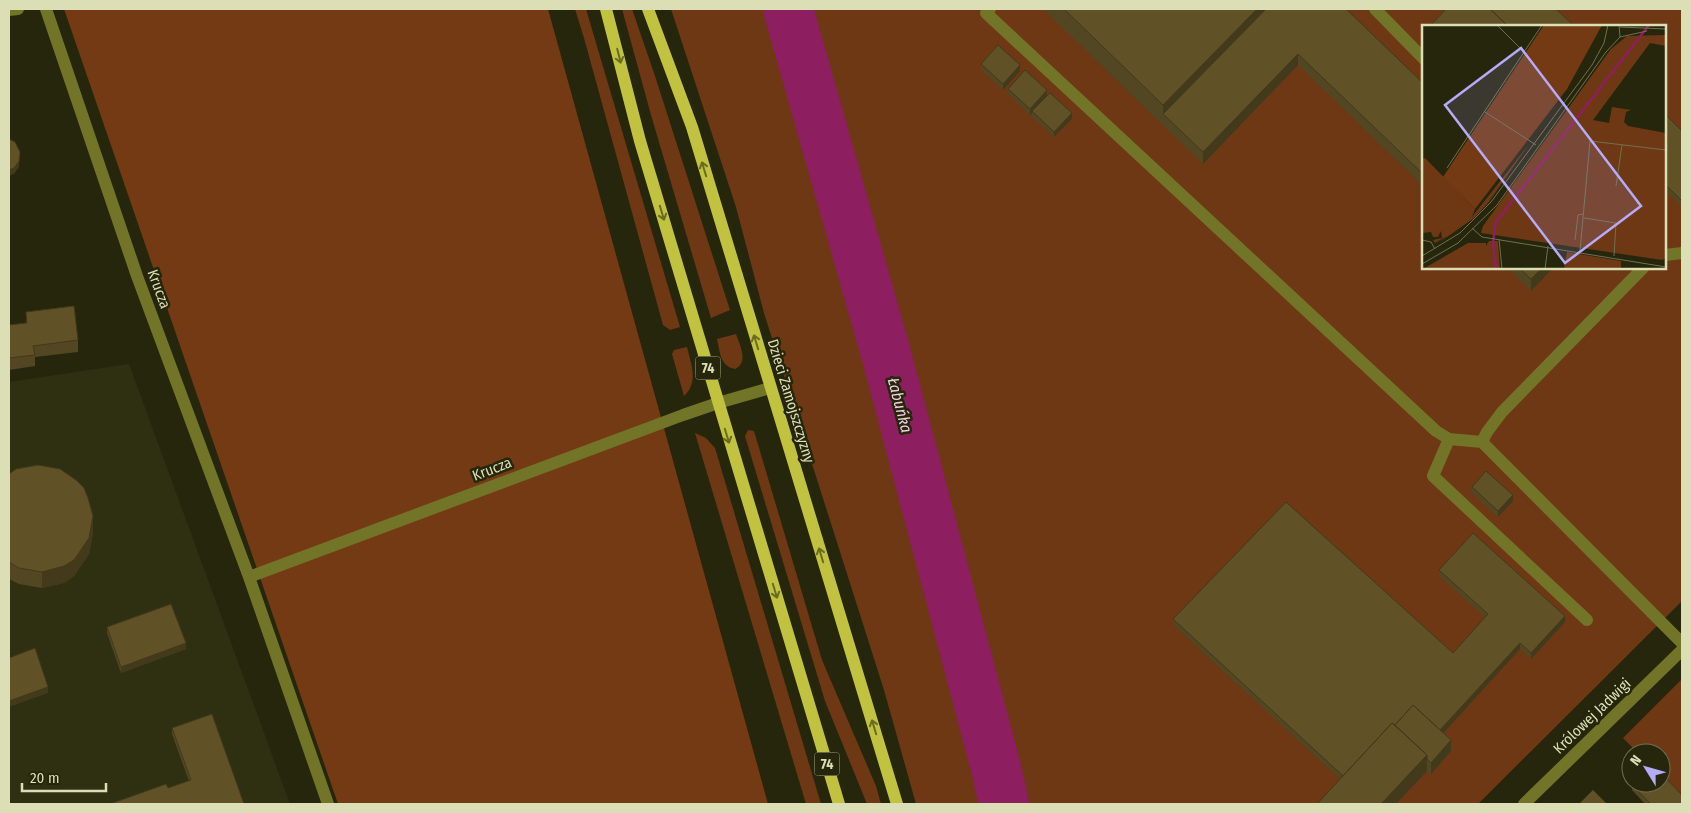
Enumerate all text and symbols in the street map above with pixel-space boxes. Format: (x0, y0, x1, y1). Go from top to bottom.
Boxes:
inset map (1422, 25, 1666, 269)
one-way arrow (615, 47, 624, 63)
one-way arrow (699, 162, 709, 178)
one-way arrow (657, 204, 667, 220)
street label: Krucza (144, 267, 174, 311)
one-way arrow (750, 334, 760, 350)
street label: Dzieci Zamojszczyzny (764, 337, 818, 465)
road number: 74 (696, 356, 720, 379)
water label: Łabuńka (884, 375, 916, 435)
one-way arrow (723, 427, 733, 443)
street label: Krucza (470, 453, 514, 485)
one-way arrow (816, 547, 825, 563)
one-way arrow (770, 583, 780, 599)
street label: Królowej Jadwigi (1549, 674, 1635, 758)
one-way arrow (868, 719, 878, 735)
north arrow (1621, 743, 1671, 793)
road number: 74 (814, 752, 840, 776)
text: N (1627, 752, 1645, 769)
scale bar (22, 760, 106, 792)
text: 20 m (30, 769, 60, 787)

